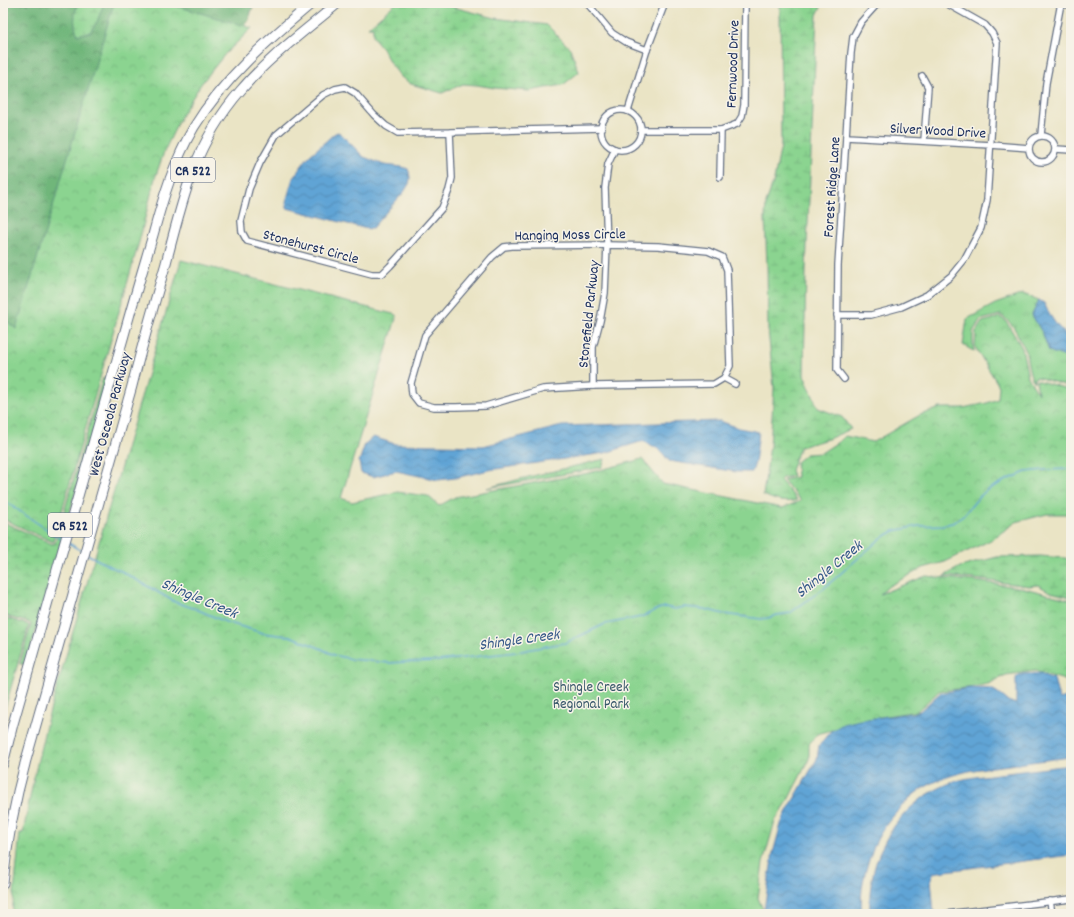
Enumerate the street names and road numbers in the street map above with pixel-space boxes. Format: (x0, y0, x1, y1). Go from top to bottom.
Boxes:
street label: Fernwood Drive (721, 19, 747, 109)
street label: Silver Wood Drive (889, 118, 987, 146)
street label: Forest Ridge Lane (818, 136, 848, 238)
road number: CR 522 (171, 158, 215, 182)
street label: Hanging Moss Circle (514, 224, 626, 248)
street label: Stonehurst Circle (260, 225, 361, 271)
street label: Stonefield Parkway (573, 258, 607, 369)
street label: West Osceola Parkway (84, 349, 138, 479)
road number: CR 522 (48, 513, 92, 537)

